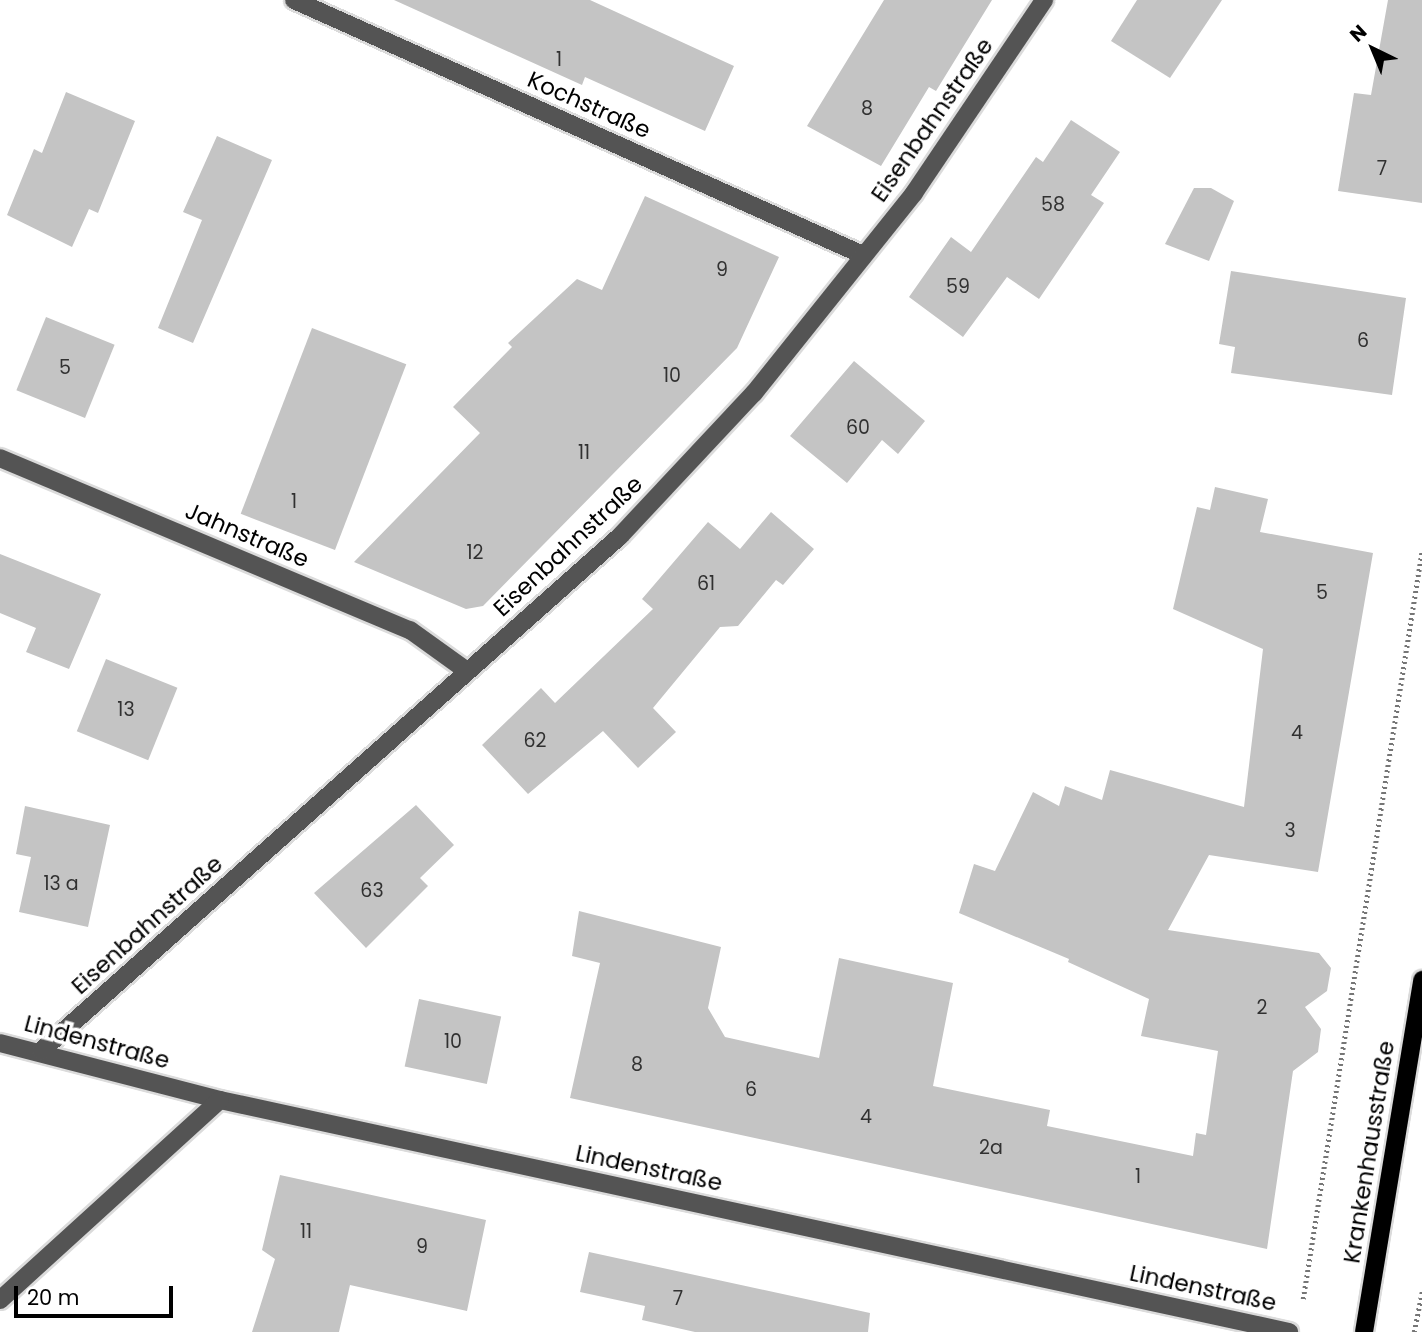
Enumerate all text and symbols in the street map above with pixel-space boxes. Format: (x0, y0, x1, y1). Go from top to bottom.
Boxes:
north arrow (1338, 14, 1408, 84)
text: N (1344, 19, 1373, 48)
street label: Eisenbahnstraße (865, 33, 999, 207)
house number: 1 (556, 49, 562, 71)
street label: Kochstraße (523, 66, 655, 144)
house number: 8 (861, 98, 873, 120)
house number: 7 (1377, 158, 1387, 180)
house number: 58 (1041, 194, 1065, 216)
house number: 9 (716, 259, 728, 281)
house number: 59 (946, 276, 970, 298)
house number: 6 (1357, 330, 1369, 352)
house number: 5 (59, 357, 71, 379)
house number: 10 (663, 365, 681, 387)
house number: 60 (846, 417, 870, 439)
house number: 11 (578, 442, 590, 464)
street label: Eisenbahnstraße (488, 470, 648, 622)
house number: 1 (291, 491, 297, 513)
street label: Jahnstraße (181, 497, 313, 573)
house number: 12 (466, 542, 484, 564)
house number: 61 (697, 573, 715, 595)
house number: 5 (1316, 582, 1328, 604)
house number: 13 (117, 699, 135, 721)
house number: 4 (1291, 722, 1303, 744)
house number: 62 (524, 730, 546, 752)
house number: 3 (1284, 820, 1296, 842)
street label: Eisenbahnstraße (66, 850, 228, 1000)
house number: 13 a (43, 873, 79, 895)
house number: 63 (360, 880, 384, 902)
house number: 2 (1257, 997, 1267, 1019)
street label: Lindenstraße (21, 1009, 173, 1075)
house number: 10 (444, 1031, 462, 1053)
street label: Krankenhausstraße (1338, 1039, 1400, 1265)
house number: 8 (631, 1054, 643, 1076)
house number: 6 (745, 1079, 757, 1101)
house number: 4 (860, 1106, 872, 1128)
house number: 2a (979, 1137, 1003, 1159)
street label: Lindenstraße (573, 1139, 725, 1197)
house number: 1 (1135, 1166, 1141, 1188)
house number: 11 (300, 1221, 312, 1243)
house number: 9 (416, 1236, 428, 1258)
street label: Lindenstraße (1127, 1259, 1279, 1317)
scale bar (18, 1272, 177, 1316)
text: 20 m (27, 1283, 80, 1312)
house number: 7 (673, 1288, 683, 1310)

